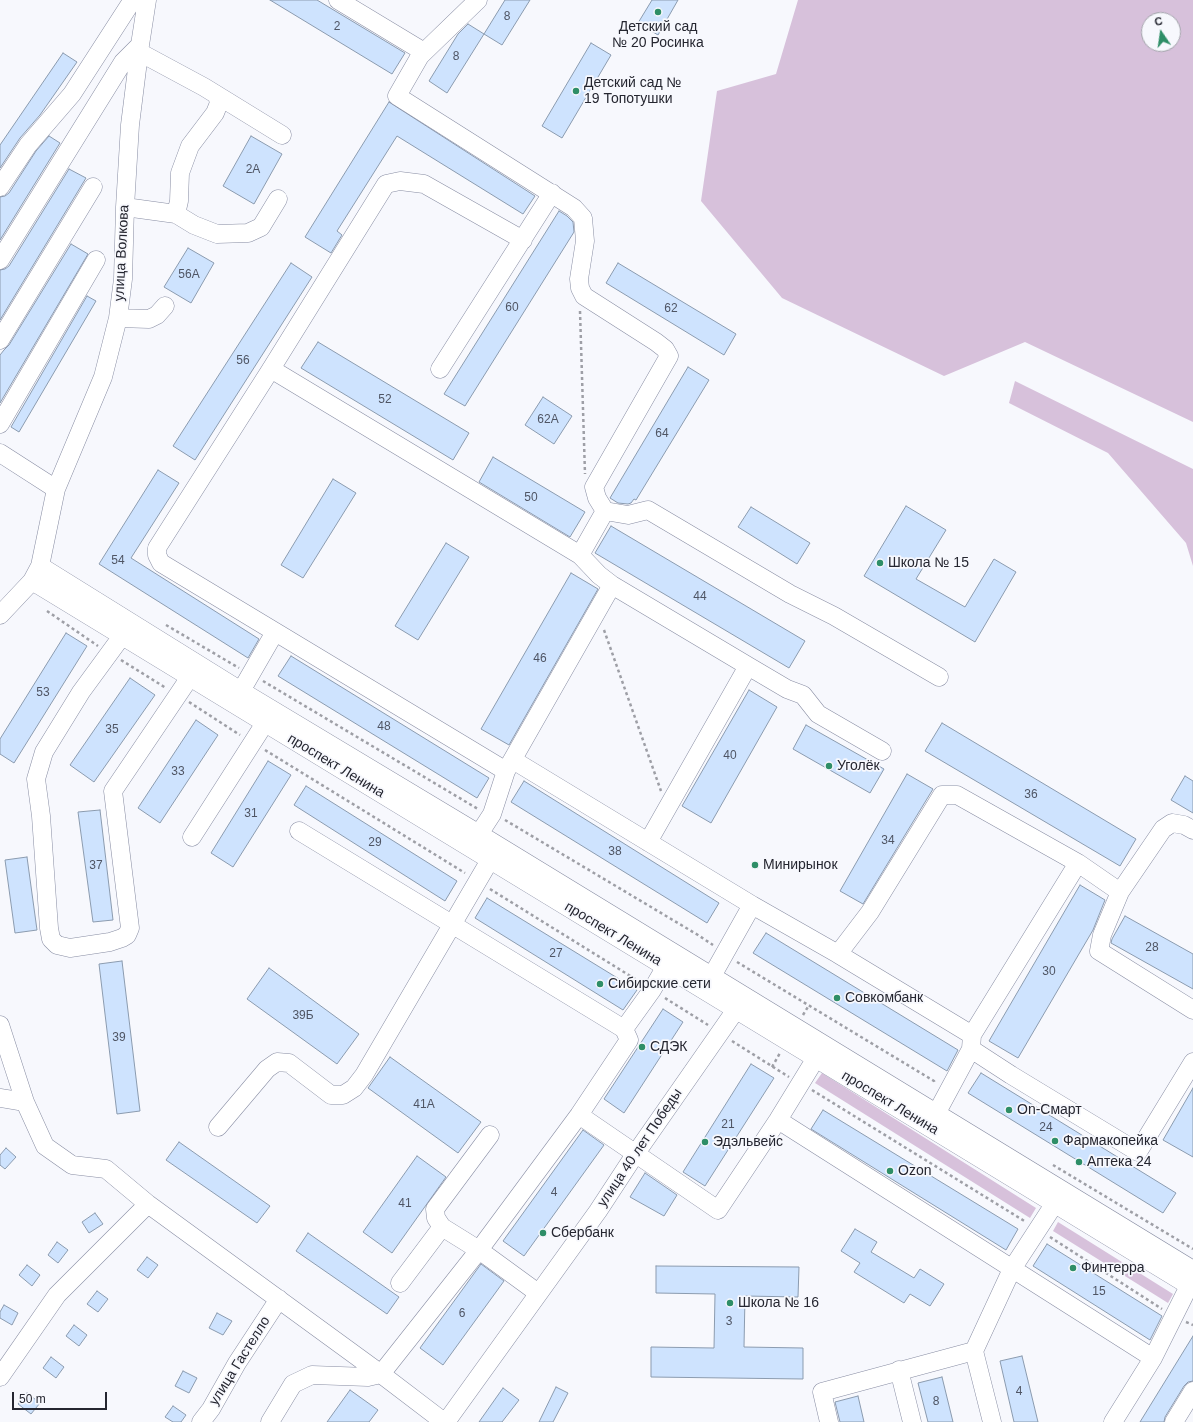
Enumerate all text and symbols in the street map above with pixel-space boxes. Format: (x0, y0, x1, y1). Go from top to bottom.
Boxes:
marker: Детский сад № 20 Росинка (653, 7, 663, 17)
house number: 8 (504, 10, 510, 24)
north arrow (1141, 12, 1181, 52)
text: С (1153, 15, 1164, 28)
place label: Детский сад № 20 Росинка (612, 19, 704, 52)
house number: 2 (334, 20, 340, 34)
house number: 8 (453, 50, 459, 64)
place label: Детский сад № 19 Топотушки (584, 75, 682, 108)
marker: Детский сад № 19 Топотушки (571, 86, 581, 96)
house number: 2А (246, 163, 260, 177)
street label: улица Волкова (111, 204, 133, 302)
house number: 56А (178, 268, 200, 282)
house number: 60 (505, 301, 519, 315)
house number: 62 (664, 302, 678, 316)
house number: 56 (236, 354, 250, 368)
house number: 52 (378, 393, 392, 407)
house number: 62А (537, 413, 559, 427)
house number: 64 (655, 427, 669, 441)
house number: 50 (524, 491, 538, 505)
house number: 54 (111, 554, 125, 568)
place label: Школа № 15 (888, 555, 969, 571)
marker: Школа № 15 (875, 558, 885, 568)
house number: 44 (693, 590, 707, 604)
house number: 46 (533, 652, 547, 666)
house number: 53 (36, 686, 50, 700)
house number: 48 (377, 720, 391, 734)
house number: 35 (105, 723, 119, 737)
street label: проспект Ленина (284, 730, 388, 802)
house number: 40 (723, 749, 737, 763)
place label: Уголёк (837, 758, 880, 774)
marker: Уголёк (824, 761, 834, 771)
house number: 33 (171, 765, 185, 779)
house number: 36 (1024, 788, 1038, 802)
house number: 31 (244, 807, 258, 821)
house number: 34 (881, 834, 895, 848)
house number: 29 (368, 836, 382, 850)
house number: 38 (608, 845, 622, 859)
place label: Минирынок (763, 857, 838, 873)
house number: 37 (89, 859, 103, 873)
marker: Минирынок (750, 860, 760, 870)
street label: проспект Ленина (561, 898, 665, 970)
house number: 28 (1145, 941, 1159, 955)
house number: 27 (549, 947, 563, 961)
house number: 30 (1042, 965, 1056, 979)
place label: Сибирские сети (608, 976, 711, 992)
marker: Сибирские сети (595, 979, 605, 989)
place label: Совкомбанк (845, 990, 923, 1006)
marker: Совкомбанк (832, 993, 842, 1003)
house number: 39Б (292, 1009, 314, 1023)
house number: 39 (112, 1031, 126, 1045)
place label: СДЭК (650, 1039, 688, 1055)
marker: СДЭК (637, 1042, 647, 1052)
street label: проспект Ленина (838, 1067, 942, 1139)
street label: улица 40 лет Победы (594, 1086, 686, 1210)
house number: 41А (413, 1098, 435, 1112)
place label: On-Смарт (1017, 1102, 1082, 1118)
marker: On-Смарт (1004, 1105, 1014, 1115)
house number: 21 (721, 1118, 735, 1132)
house number: 24 (1039, 1121, 1053, 1135)
place label: Фармакопейка (1063, 1133, 1158, 1149)
place label: Эдэльвейс (713, 1134, 783, 1150)
marker: Фармакопейка (1050, 1136, 1060, 1146)
marker: Эдэльвейс (700, 1137, 710, 1147)
place label: Аптека 24 (1087, 1154, 1152, 1170)
marker: Аптека 24 (1074, 1157, 1084, 1167)
place label: Ozon (898, 1163, 931, 1179)
marker: Ozon (885, 1166, 895, 1176)
house number: 4 (551, 1186, 557, 1200)
house number: 41 (398, 1197, 412, 1211)
place label: Сбербанк (551, 1225, 614, 1241)
marker: Сбербанк (538, 1228, 548, 1238)
place label: Финтерра (1081, 1260, 1145, 1276)
marker: Финтерра (1068, 1263, 1078, 1273)
house number: 15 (1092, 1285, 1106, 1299)
place label: Школа № 16 (738, 1295, 819, 1311)
marker: Школа № 16 (725, 1298, 735, 1308)
house number: 6 (459, 1307, 465, 1321)
street label: улица Гастелло (206, 1313, 274, 1409)
house number: 3 (726, 1315, 732, 1329)
scale bar (14, 1384, 109, 1410)
house number: 4 (1016, 1385, 1022, 1399)
text: 50 m (19, 1392, 46, 1406)
house number: 8 (933, 1395, 939, 1409)

